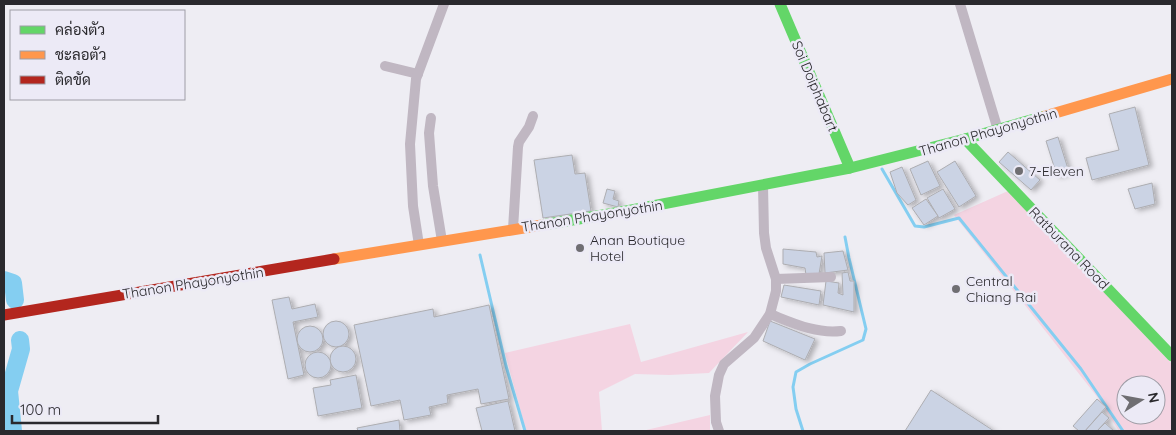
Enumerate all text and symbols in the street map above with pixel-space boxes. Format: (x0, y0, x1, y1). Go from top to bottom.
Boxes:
legend (10, 10, 185, 100)
text: คล่องตัว (55, 20, 105, 39)
street label: Soi Doiphabart (788, 38, 842, 134)
text: ชะลอตัว (55, 45, 106, 64)
text: ติดขัด (55, 70, 91, 89)
street label: Thanon Phayonyothin (917, 104, 1059, 160)
place label: 7-Eleven (1029, 162, 1084, 180)
marker: 7-Eleven (1013, 165, 1025, 177)
street label: Thanon Phayonyothin (520, 196, 664, 236)
street label: Ratburana Road (1025, 203, 1113, 293)
place label: Anan Boutique Hotel (590, 231, 685, 265)
marker: Anan Boutique Hotel (574, 242, 586, 254)
street label: Thanon Phayonyothin (121, 263, 265, 303)
place label: Central Chiang Rai (966, 272, 1036, 306)
marker: Central Chiang Rai (950, 283, 962, 295)
north arrow (1116, 375, 1166, 425)
text: N (1144, 391, 1164, 404)
scale bar (12, 392, 159, 424)
text: 100 m (20, 400, 61, 419)

